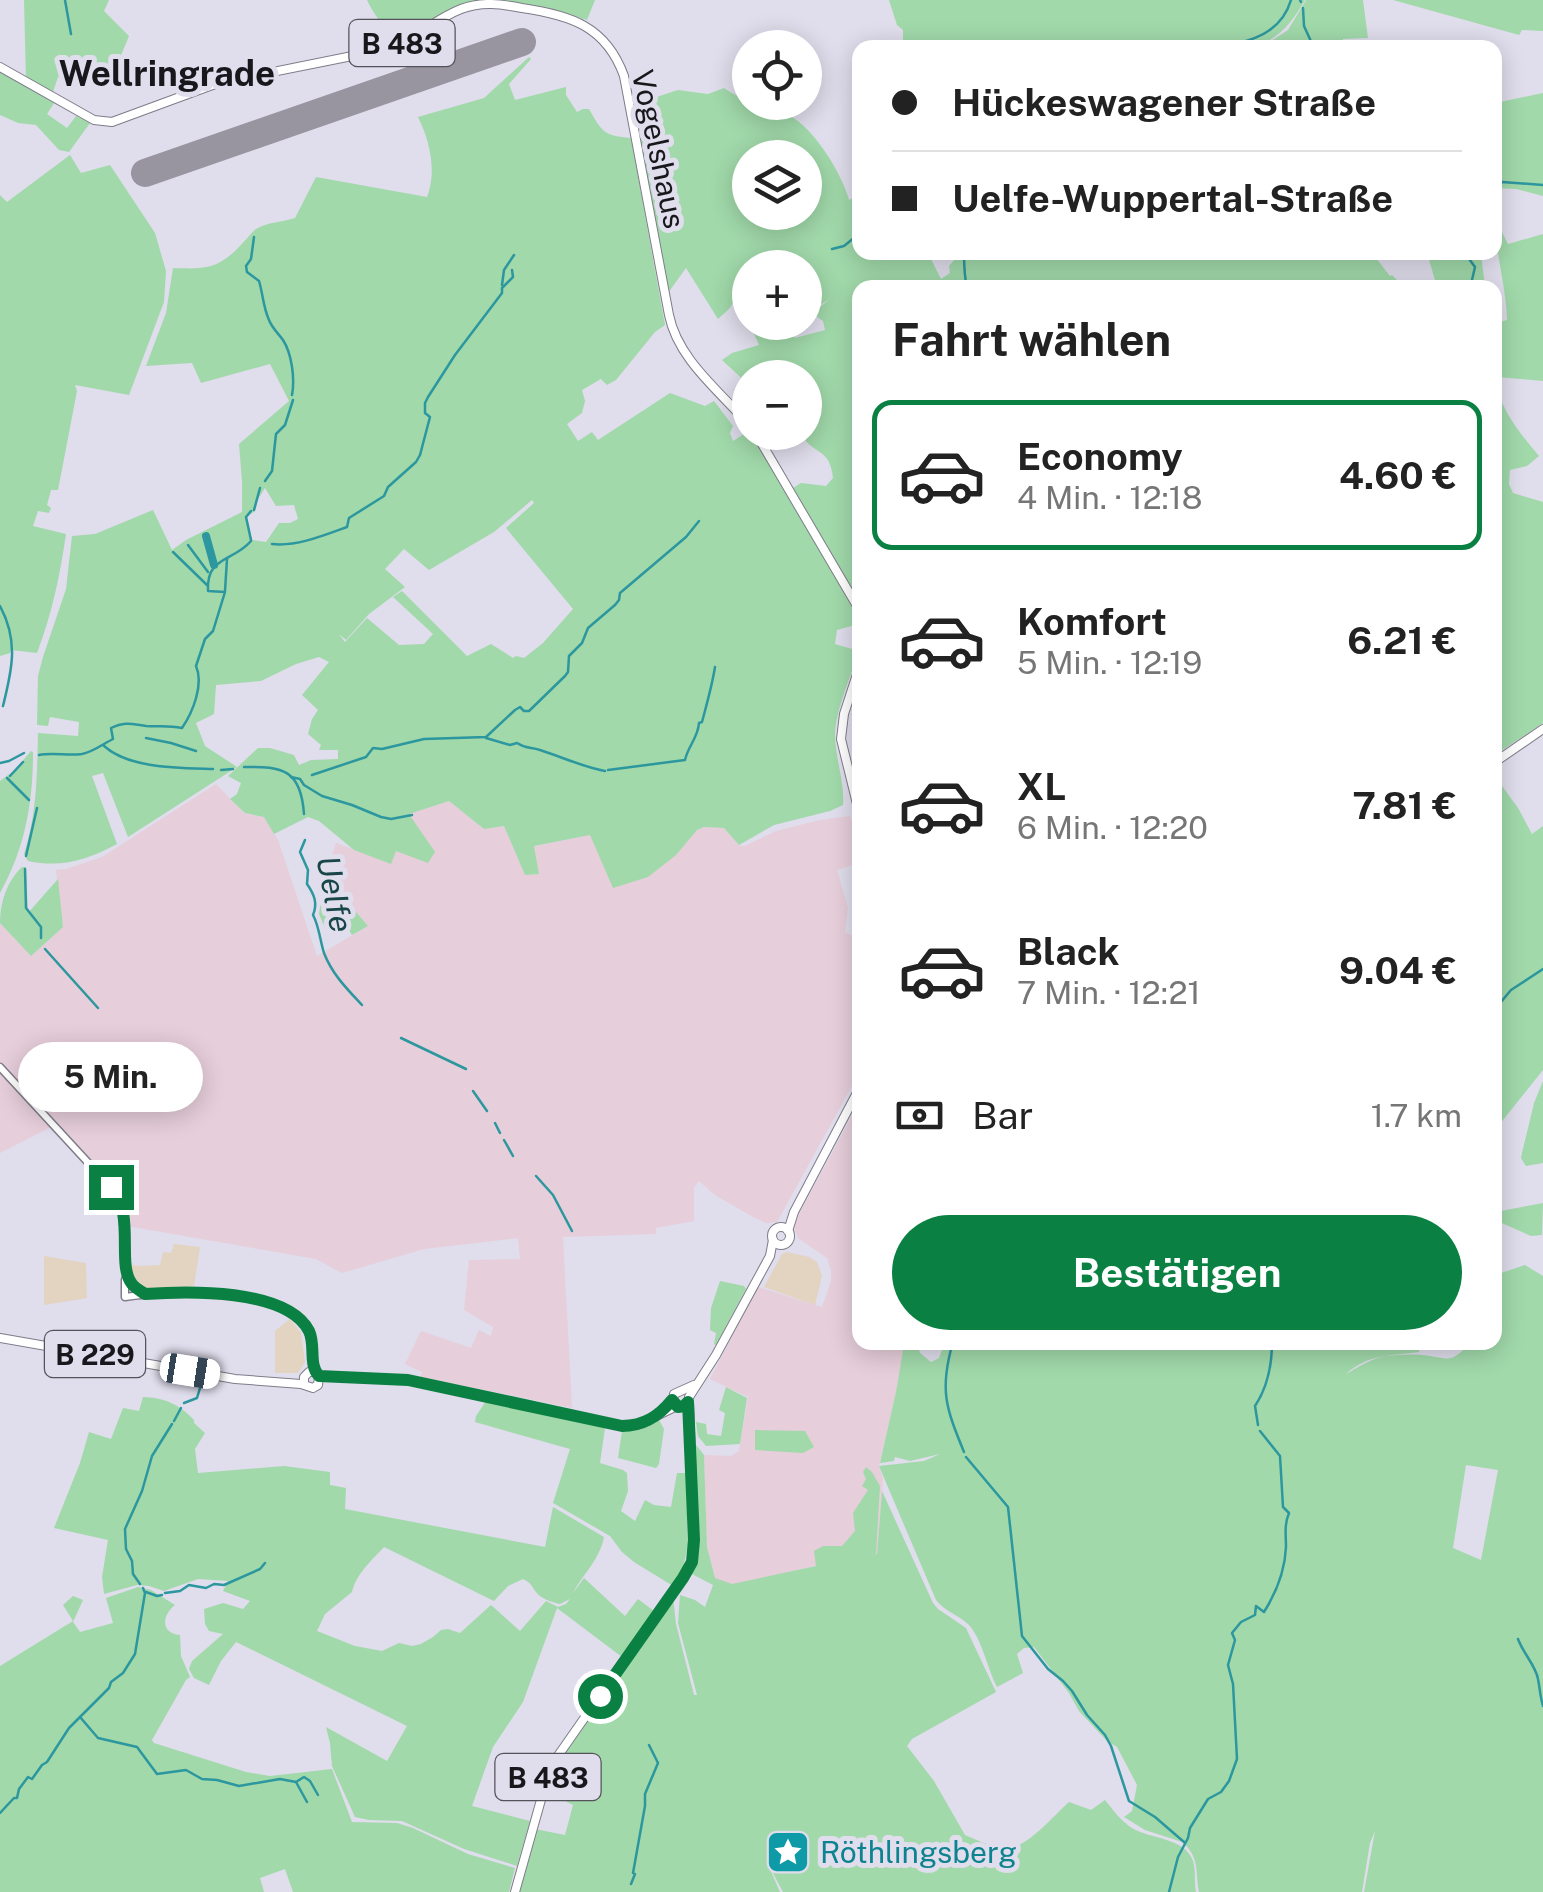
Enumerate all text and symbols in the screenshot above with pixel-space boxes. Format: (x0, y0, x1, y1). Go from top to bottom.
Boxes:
road number: B 483 (350, 20, 454, 66)
map controls (732, 30, 822, 450)
button: locate (732, 30, 822, 120)
district label: Wellringrade (59, 53, 275, 94)
street label: Vogelshaus (625, 66, 693, 232)
text: Hückeswagener Straße (952, 80, 1376, 125)
button: layers (732, 140, 822, 230)
text: Uelfe-Wuppertal-Straße (952, 176, 1393, 221)
button: + (732, 250, 822, 340)
text: Fahrt wählen (892, 313, 1171, 366)
button: − (732, 360, 822, 450)
icon: car (897, 430, 987, 520)
text: Economy (1017, 434, 1183, 479)
text: 4.60 € (1339, 453, 1457, 498)
text: 4 Min. · 12:18 (1017, 479, 1203, 516)
icon: car (897, 595, 987, 685)
text: Komfort (1017, 599, 1167, 644)
text: 6.21 € (1347, 618, 1457, 663)
text: 5 Min. · 12:19 (1017, 644, 1202, 681)
icon: car (897, 760, 987, 850)
text: XL (1017, 764, 1066, 809)
text: 7.81 € (1352, 783, 1457, 828)
text: 6 Min. · 12:20 (1017, 809, 1208, 846)
water label: Uelfe (309, 853, 361, 935)
icon: car (897, 925, 987, 1015)
text: Black (1017, 929, 1120, 974)
text: 9.04 € (1339, 948, 1457, 993)
text: 7 Min. · 12:21 (1017, 974, 1201, 1011)
callout: 5 Min. (18, 1042, 204, 1112)
text: 5 Min. (63, 1058, 158, 1095)
icon: cash (892, 1088, 947, 1143)
text: Bar (972, 1093, 1033, 1138)
text: 1.7 km (1371, 1097, 1462, 1134)
route end (89, 1165, 134, 1210)
button: Bestätigen (892, 1215, 1462, 1330)
road number: B 229 (45, 1331, 145, 1377)
car (158, 1351, 222, 1391)
route start (578, 1674, 623, 1719)
road number: B 483 (496, 1754, 600, 1800)
place icon: Röthlingsberg (765, 1829, 811, 1875)
place label: Röthlingsberg (820, 1834, 1017, 1870)

